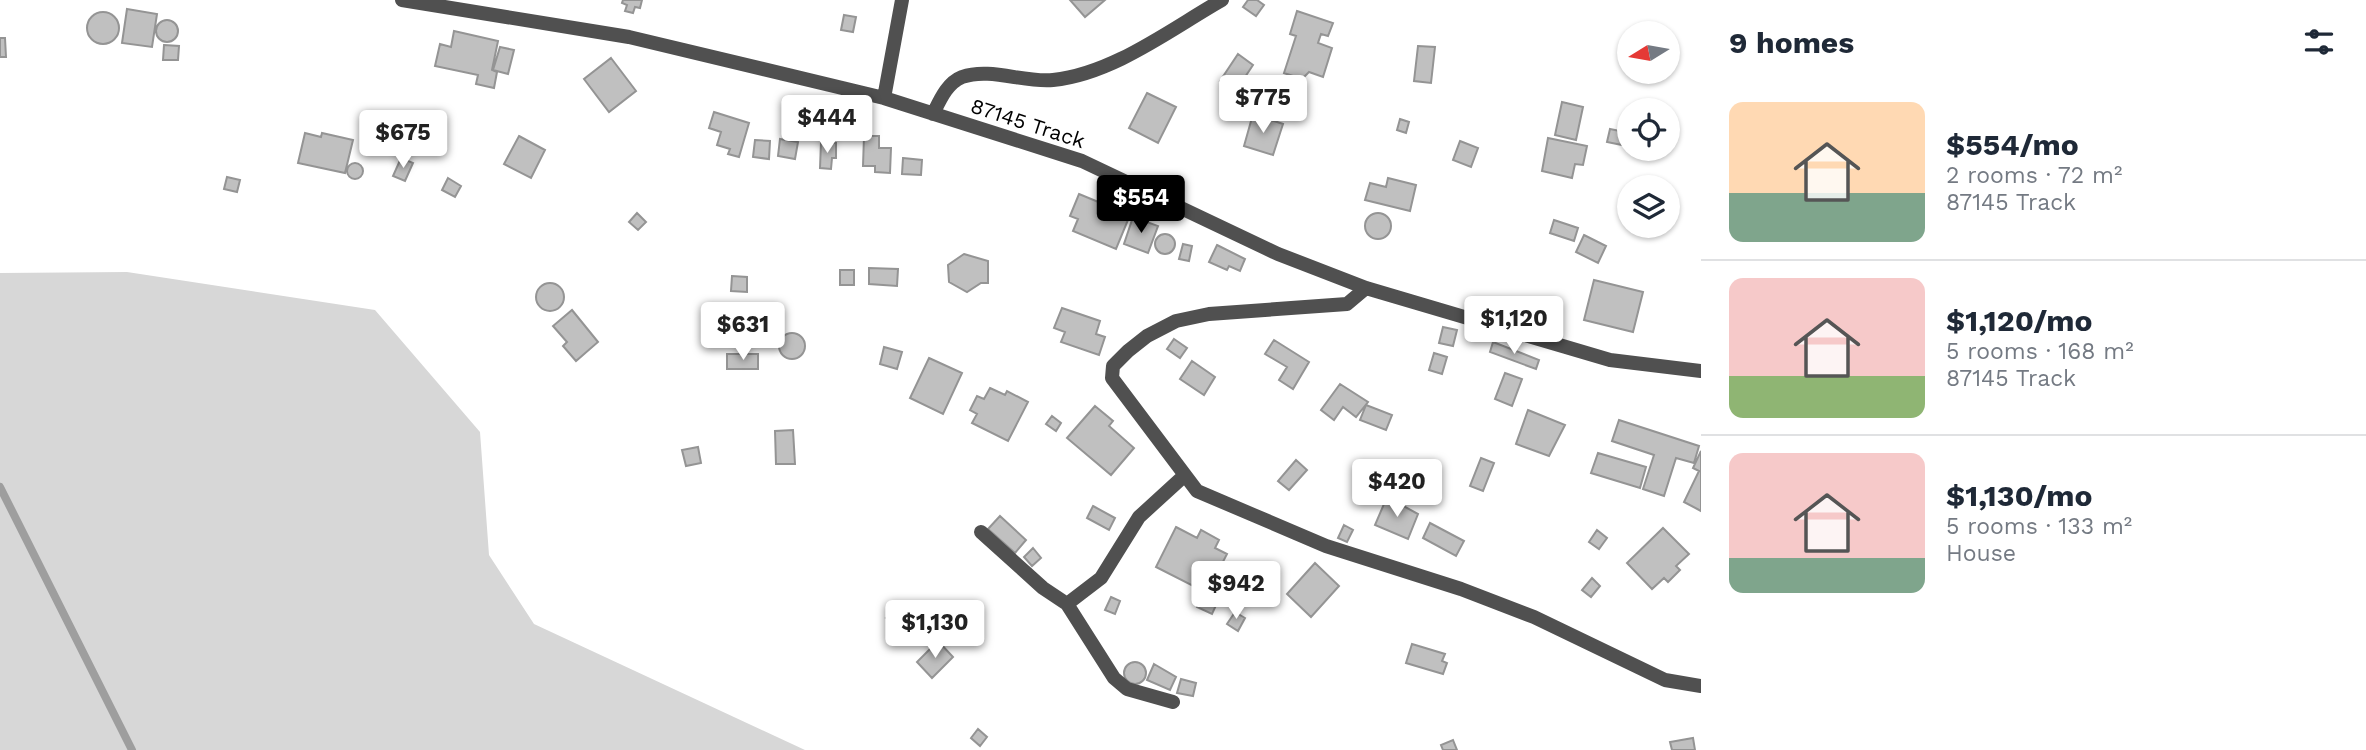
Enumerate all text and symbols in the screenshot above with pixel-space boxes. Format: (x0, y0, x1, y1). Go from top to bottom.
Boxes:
north arrow (1617, 21, 1680, 84)
map controls (1617, 21, 1680, 238)
icon: filters (2300, 23, 2338, 61)
text: 9 homes (1729, 25, 1854, 60)
pin: $775 (1222, 76, 1304, 135)
text: $775 (1235, 84, 1291, 111)
street label: 87145 Track (968, 93, 1088, 153)
pin: $444 (786, 96, 868, 155)
button: locate (1617, 98, 1680, 161)
text: $444 (797, 104, 857, 131)
pin: $675 (362, 110, 444, 170)
text: $675 (375, 119, 431, 146)
text: $554/mo (1946, 127, 2079, 162)
icon: home (1785, 130, 1869, 214)
text: 2 rooms · 72 m² (1946, 162, 2122, 189)
button: layers (1617, 175, 1680, 238)
pin: $554 (1100, 176, 1182, 235)
text: $554 (1113, 184, 1169, 211)
text: 87145 Track (1946, 189, 2076, 216)
pin: $1,120 (1457, 296, 1571, 356)
pin: $631 (702, 302, 784, 362)
text: $1,120/mo (1946, 303, 2092, 338)
text: $1,120 (1480, 305, 1548, 332)
icon: home (1785, 306, 1869, 390)
text: $631 (717, 311, 769, 338)
text: 5 rooms · 168 m² (1946, 338, 2134, 365)
text: 87145 Track (1946, 365, 2076, 392)
pin: $420 (1356, 460, 1438, 519)
text: $420 (1368, 468, 1426, 495)
text: $1,130/mo (1946, 478, 2092, 513)
icon: home (1785, 481, 1869, 565)
text: 5 rooms · 133 m² (1946, 513, 2132, 540)
text: House (1946, 540, 2016, 567)
pin: $942 (1195, 562, 1277, 621)
text: $942 (1207, 570, 1265, 597)
pin: $1,130 (878, 600, 992, 660)
text: $1,130 (901, 609, 969, 636)

